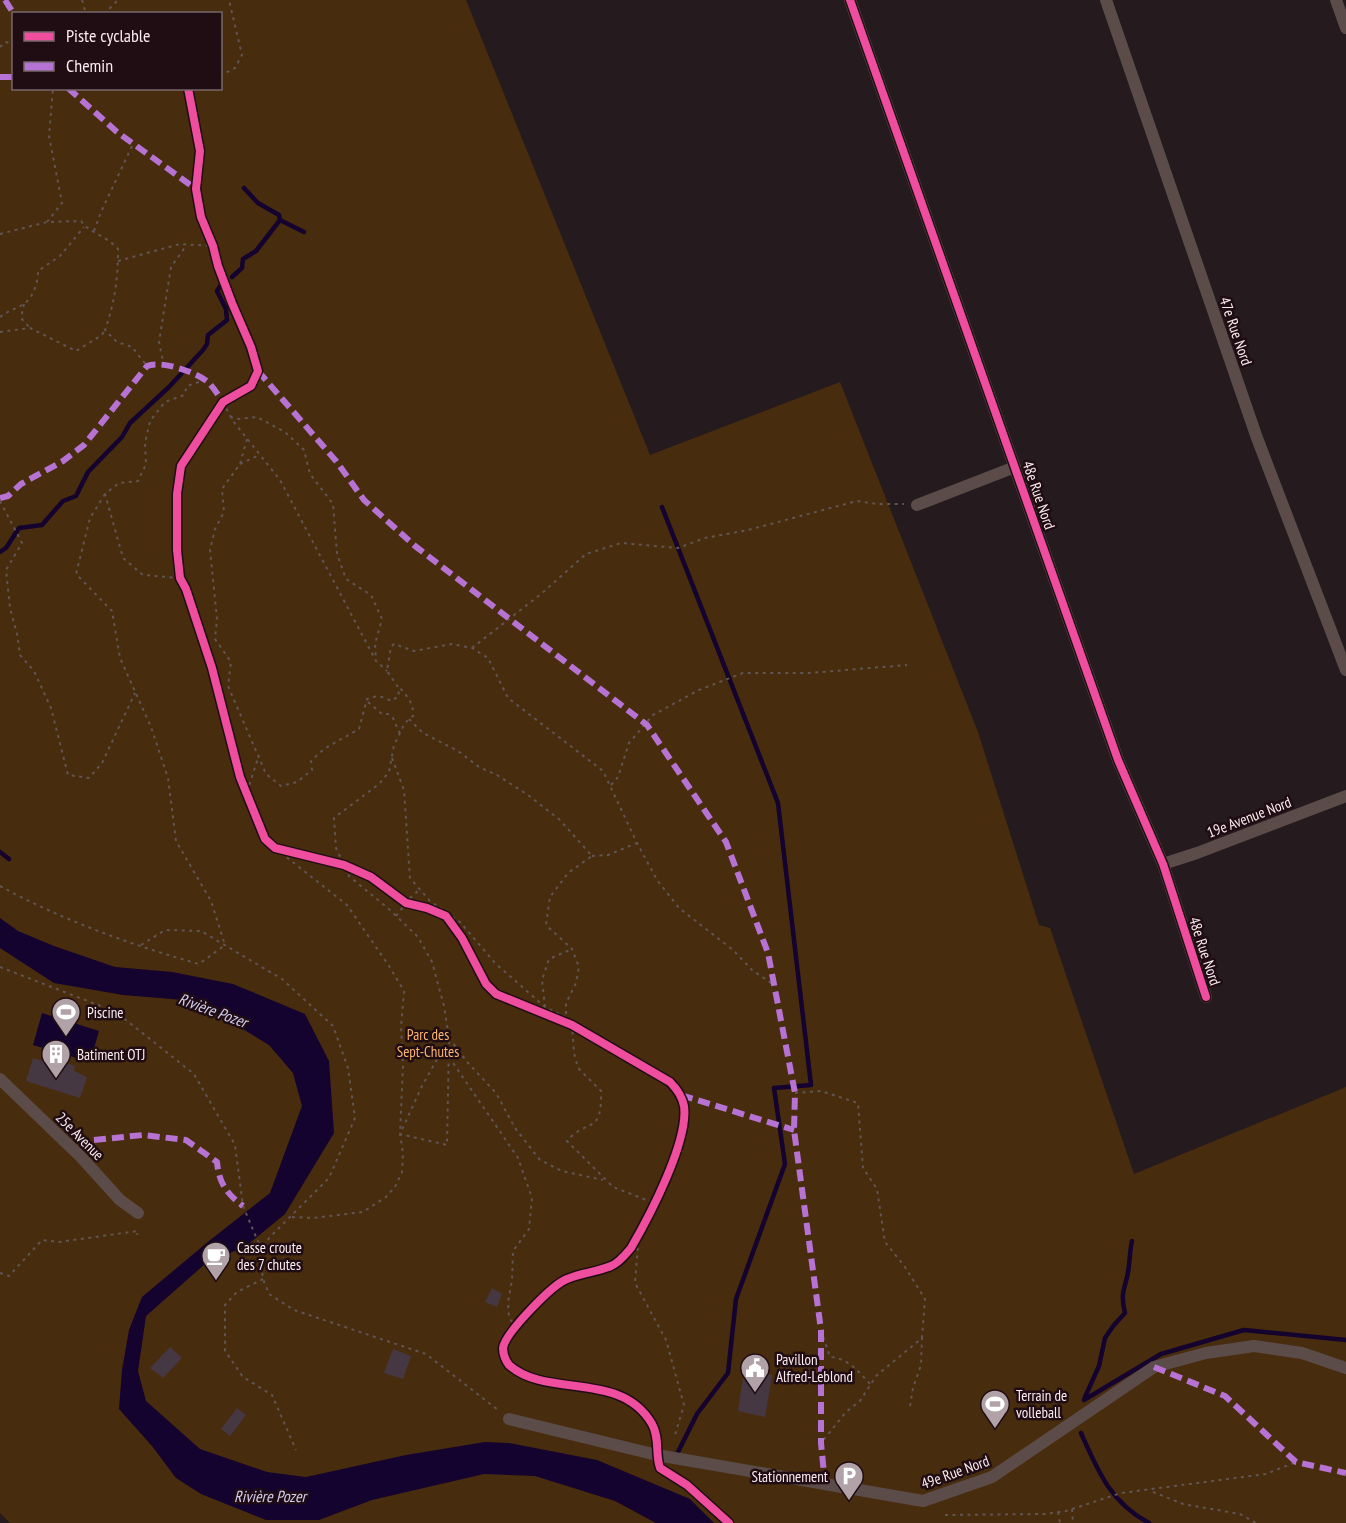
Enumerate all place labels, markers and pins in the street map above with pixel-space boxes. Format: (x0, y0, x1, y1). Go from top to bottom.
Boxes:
sports icon: Piscine (50, 996, 82, 1038)
place label: Piscine (87, 1003, 123, 1022)
building icon: Batiment OTJ (40, 1038, 72, 1080)
place label: Batiment OTJ (77, 1045, 145, 1064)
place label: Casse croute des 7 chutes (237, 1238, 302, 1274)
cafe icon: Casse croute des 7 chutes (200, 1240, 232, 1282)
place label: Pavillon Alfred-Leblond (776, 1350, 853, 1386)
public building icon: Pavillon Alfred-Leblond (739, 1352, 771, 1394)
place label: Terrain de volleball (1016, 1386, 1067, 1422)
sports icon: Terrain de volleball (979, 1388, 1011, 1430)
parking icon: Stationnement (833, 1460, 865, 1502)
place label: Stationnement (752, 1467, 828, 1486)

